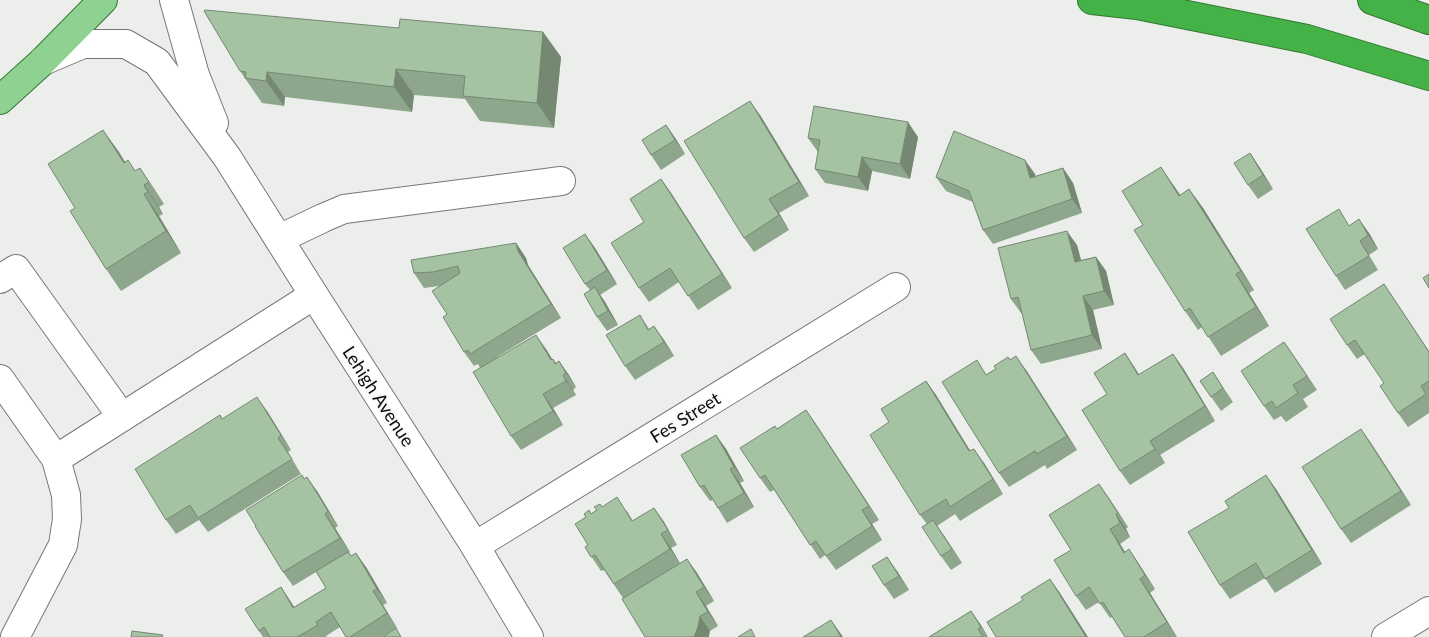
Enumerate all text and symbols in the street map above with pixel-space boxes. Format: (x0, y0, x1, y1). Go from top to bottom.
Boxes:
street label: Lehigh Avenue (338, 342, 420, 450)
street label: Fes Street (646, 387, 725, 447)

